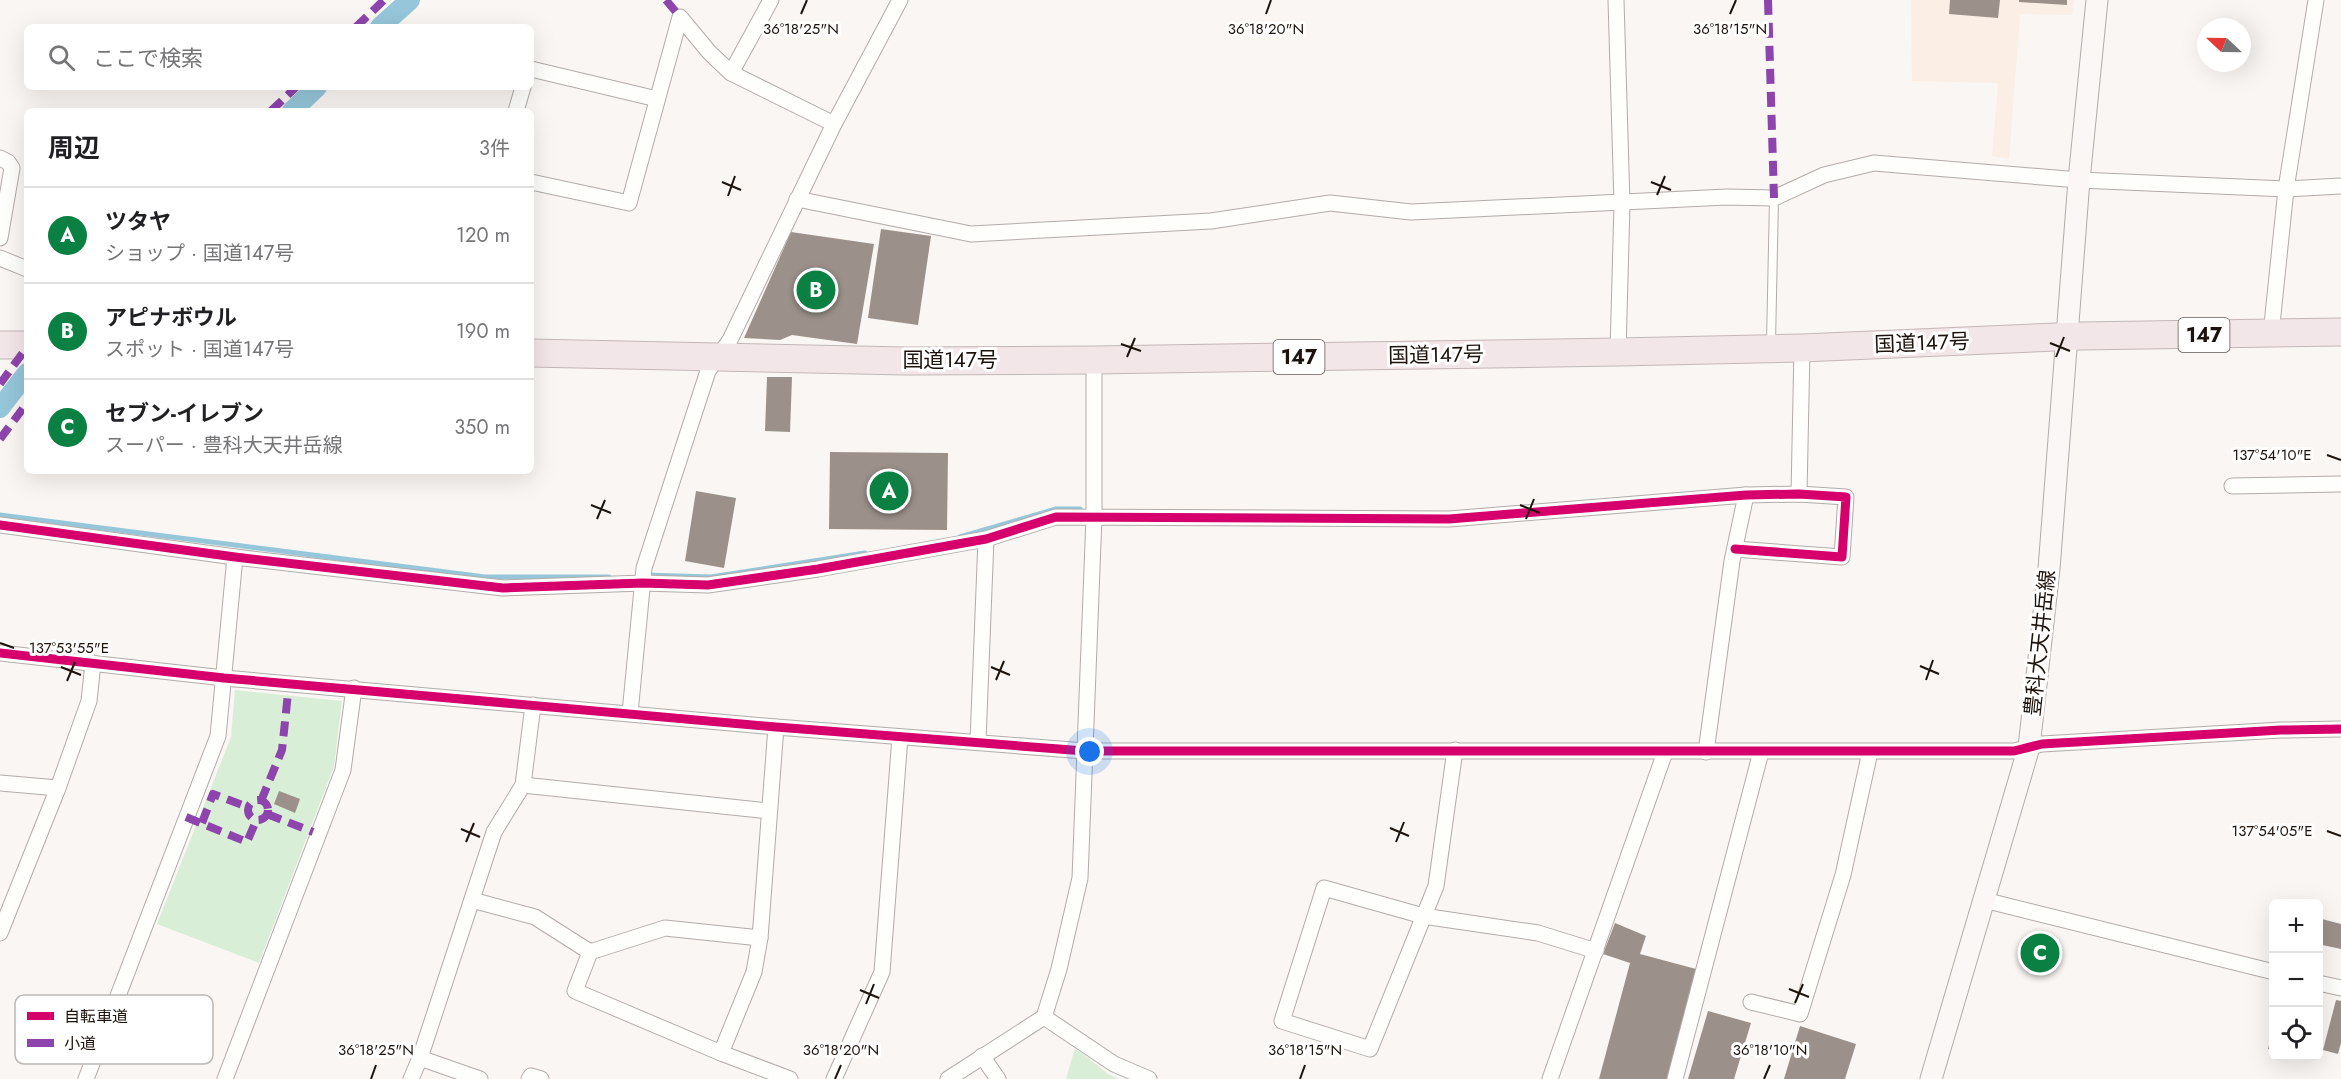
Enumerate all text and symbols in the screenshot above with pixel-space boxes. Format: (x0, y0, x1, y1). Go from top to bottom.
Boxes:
text: 36°18'25"N (763, 18, 839, 40)
text: 36°18'20"N (1228, 18, 1304, 40)
text: 36°18'15"N (1693, 18, 1767, 40)
north arrow (2197, 18, 2251, 72)
search box (24, 24, 534, 90)
icon: search (45, 41, 78, 74)
text: ここで検索 (93, 42, 203, 74)
text: 周辺 (48, 129, 100, 167)
text: 3件 (479, 134, 510, 163)
text: ツタヤ (105, 205, 171, 237)
text: A (60, 221, 75, 250)
text: 120 m (456, 221, 510, 250)
text: ショップ · 国道147号 (105, 239, 294, 268)
pin: B (796, 268, 836, 312)
text: アピナボウル (105, 301, 237, 333)
text: B (61, 317, 74, 346)
text: 190 m (456, 317, 510, 346)
road number: 147 (2178, 318, 2230, 352)
street label: 国道147号 (1874, 326, 1970, 360)
text: スポット · 国道147号 (105, 335, 294, 364)
street label: 国道147号 (1388, 339, 1484, 371)
road number: 147 (1274, 340, 1324, 374)
street label: 国道147号 (902, 345, 998, 375)
text: セブン-イレブン (105, 397, 264, 429)
text: C (60, 413, 75, 442)
text: 350 m (454, 413, 510, 442)
text: スーパー · 豊科大天井岳線 (105, 431, 343, 460)
text: 137°54'10"E (2232, 444, 2312, 466)
pin: A (870, 468, 908, 514)
street label: 豊科大天井岳線 (2017, 568, 2063, 718)
text: 137°53'55"E (29, 637, 109, 659)
your location (1075, 737, 1104, 766)
text: 137°54'05"E (2232, 820, 2312, 842)
map controls (2269, 899, 2323, 1061)
button: + (2269, 899, 2323, 953)
pin: C (2020, 930, 2060, 976)
button: − (2269, 953, 2323, 1007)
legend (15, 995, 213, 1064)
text: 自転車道 (64, 1005, 128, 1028)
button: locate (2269, 1007, 2323, 1061)
text: 小道 (64, 1032, 96, 1055)
text: 36°18'25"N (338, 1039, 414, 1061)
text: 36°18'20"N (803, 1039, 879, 1061)
text: 36°18'15"N (1268, 1039, 1342, 1061)
text: 36°18'10"N (1733, 1039, 1807, 1061)

